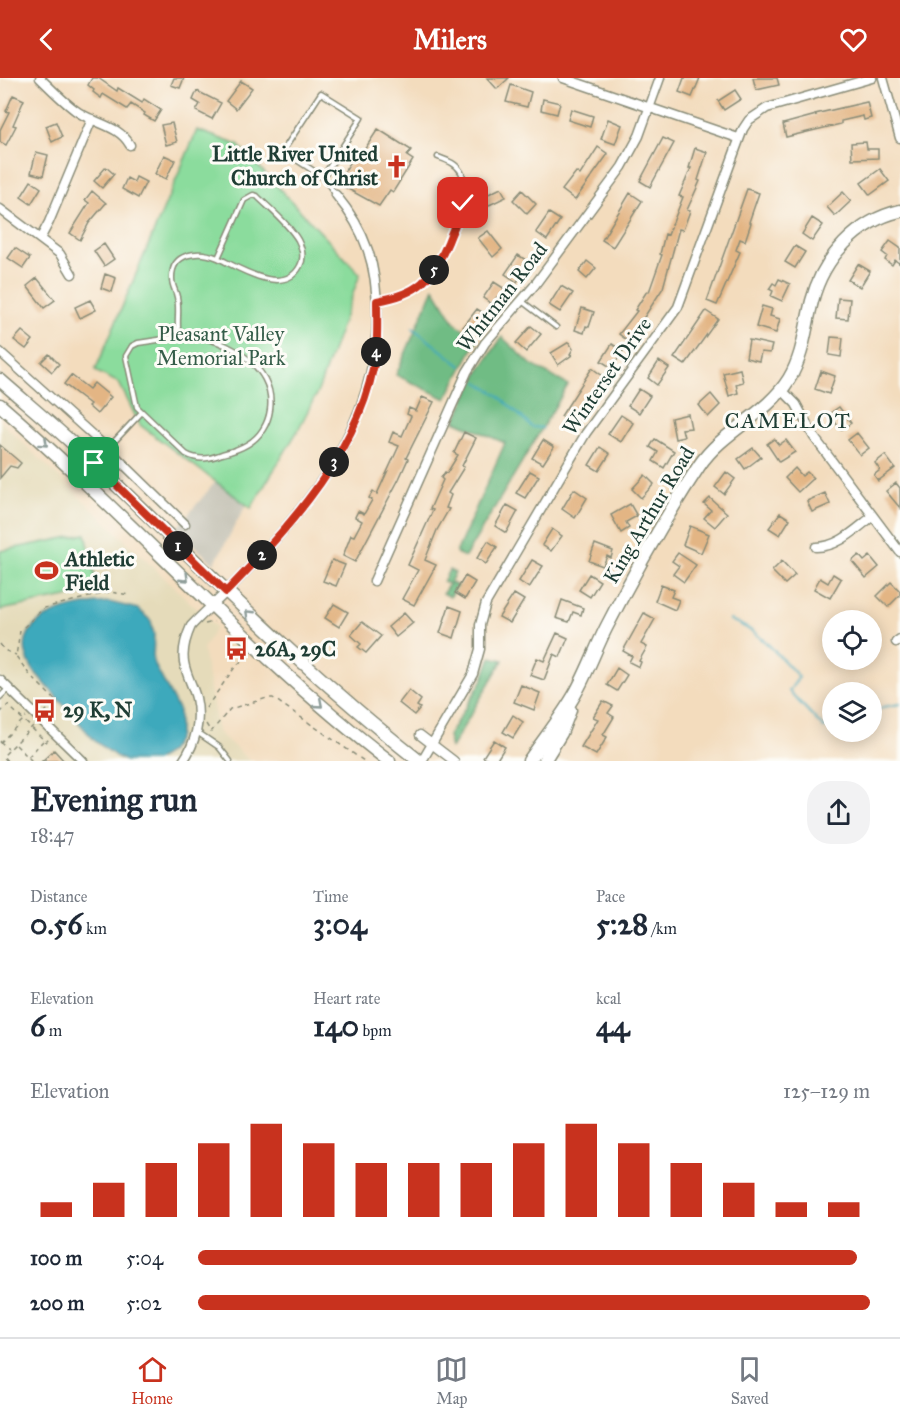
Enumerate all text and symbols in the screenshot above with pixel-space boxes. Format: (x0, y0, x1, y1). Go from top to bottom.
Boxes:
icon: back (30, 23, 63, 56)
text: Milers (413, 23, 487, 56)
icon: heart (837, 23, 870, 56)
place label: Little River United Church of Christ (212, 141, 379, 191)
church icon: Little River United Church of Christ (383, 153, 409, 179)
pin (437, 177, 488, 228)
icon: check (446, 186, 479, 219)
street label: Whitman Road (451, 237, 553, 357)
pin: 5 (419, 255, 449, 285)
text: 5 (430, 260, 438, 279)
street label: Winterset Drive (557, 312, 657, 440)
park label: Pleasant Valley Memorial Park (156, 321, 286, 371)
pin: 4 (361, 337, 391, 367)
text: 4 (372, 342, 380, 361)
district label: CAMELOT (725, 407, 851, 434)
one-way arrow (37, 436, 48, 447)
pin (68, 437, 119, 488)
street label: King Arthur Road (598, 441, 700, 588)
icon: arrive (77, 446, 110, 479)
pin: 3 (319, 447, 349, 477)
text: 3 (331, 452, 337, 471)
pin: 1 (163, 531, 193, 561)
text: 1 (175, 536, 181, 555)
pin: 2 (247, 540, 277, 570)
text: 2 (258, 545, 266, 564)
place label: Athletic Field (63, 546, 135, 596)
sports icon: Athletic Field (34, 558, 60, 584)
one-way arrow (178, 571, 188, 582)
one-way arrow (245, 610, 256, 621)
map controls (822, 610, 882, 742)
button: locate (822, 610, 882, 670)
bus stop icon: 26A, 29C (224, 636, 250, 662)
place label: 26A, 29C (255, 636, 336, 662)
button: layers (822, 682, 882, 742)
bus stop icon: 29 K, N (32, 697, 58, 723)
place label: 29 K, N (63, 697, 133, 723)
one-way arrow (312, 697, 323, 708)
text: Evening run (30, 780, 197, 820)
button: share (807, 781, 870, 844)
text: 18:47 (30, 823, 75, 847)
text: Distance (30, 887, 87, 906)
text: Time (313, 887, 348, 906)
text: Pace (596, 887, 625, 906)
text: 0.56 (30, 906, 83, 942)
text: 3:04 (313, 906, 367, 942)
text: 5:28 (596, 906, 648, 942)
text: km (83, 919, 107, 938)
text: /km (648, 919, 677, 938)
text: Elevation (30, 989, 94, 1008)
text: Heart rate (313, 989, 380, 1008)
text: kcal (596, 989, 621, 1008)
text: 6 (30, 1008, 45, 1044)
text: 140 (313, 1008, 359, 1044)
text: 44 (596, 1008, 629, 1044)
text: m (45, 1021, 62, 1040)
text: bpm (359, 1021, 392, 1040)
text: Elevation (30, 1079, 109, 1103)
text: 125–129 m (783, 1079, 870, 1103)
text: 100 m (30, 1246, 82, 1270)
text: 5:04 (126, 1246, 163, 1270)
text: 200 m (30, 1291, 84, 1315)
text: 5:02 (126, 1291, 162, 1315)
tab: Home (131, 1353, 173, 1408)
tab: Map (435, 1353, 468, 1408)
tab: Saved (731, 1353, 769, 1408)

